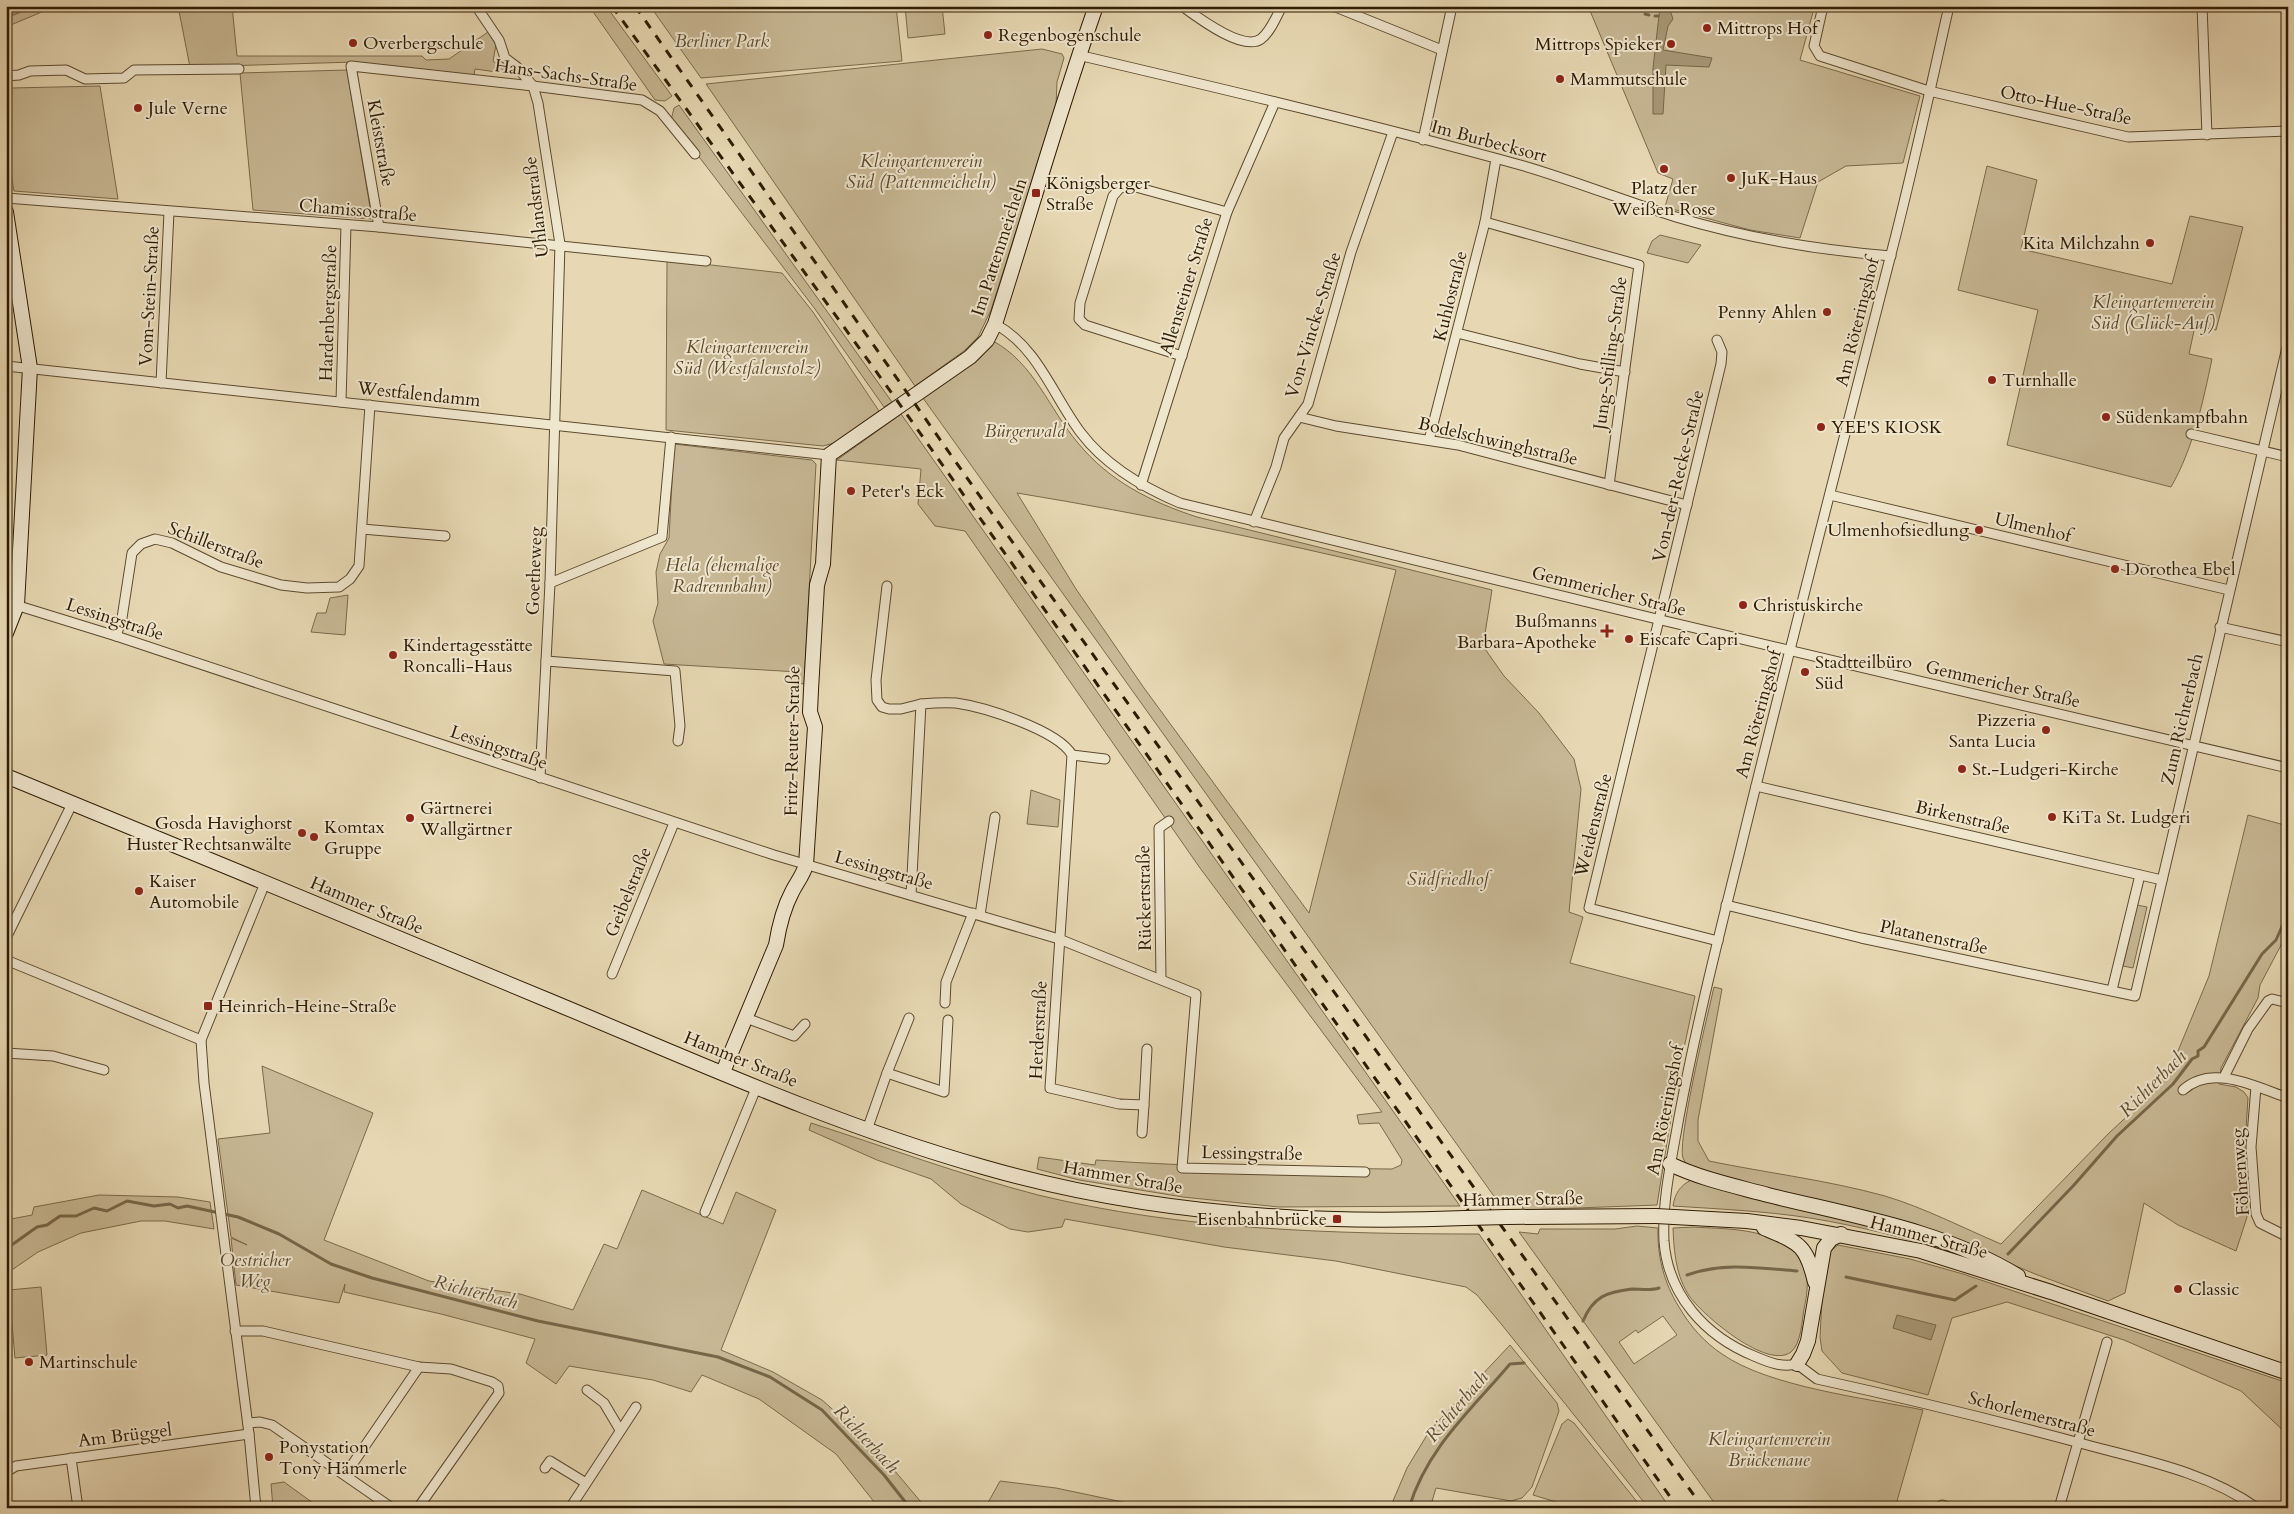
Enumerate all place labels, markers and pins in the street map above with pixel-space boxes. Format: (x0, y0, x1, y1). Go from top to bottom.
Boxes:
place label: Mittrops Hof (1717, 16, 1821, 41)
marker: Mittrops Hof (1701, 22, 1713, 34)
place label: Regenbogenschule (998, 23, 1142, 48)
marker: Regenbogenschule (982, 29, 994, 41)
place label: Overbergschule (363, 31, 484, 56)
place label: Mittrops Spieker (1535, 32, 1661, 57)
marker: Overbergschule (347, 37, 359, 49)
marker: Mittrops Spieker (1665, 38, 1677, 50)
place label: Mammutschule (1570, 67, 1687, 92)
marker: Mammutschule (1554, 73, 1566, 85)
place label: Jule Verne (145, 96, 228, 121)
marker: Jule Verne (132, 102, 144, 114)
marker: Platz der Weißen Rose (1658, 163, 1670, 175)
place label: JuK-Haus (1738, 166, 1817, 191)
place label: Königsberger Straße (1046, 171, 1150, 217)
marker: JuK-Haus (1725, 172, 1737, 184)
place label: Platz der Weißen Rose (1611, 176, 1716, 222)
marker: Königsberger Straße (1030, 187, 1042, 199)
place label: Kita Milchzahn (2023, 231, 2141, 256)
marker: Kita Milchzahn (2144, 237, 2156, 249)
place label: Penny Ahlen (1718, 300, 1818, 325)
marker: Penny Ahlen (1821, 306, 1833, 318)
place label: Turnhalle (2002, 368, 2077, 393)
marker: Turnhalle (1986, 374, 1998, 386)
place label: Südenkampfbahn (2116, 405, 2249, 430)
marker: Südenkampfbahn (2100, 411, 2112, 423)
place label: YEE'S KIOSK (1831, 415, 1943, 440)
marker: YEE'S KIOSK (1815, 421, 1827, 433)
place label: Peter's Eck (861, 479, 945, 504)
marker: Peter's Eck (845, 485, 857, 497)
place label: Ulmenhofsiedlung (1827, 518, 1970, 543)
marker: Ulmenhofsiedlung (1973, 524, 1985, 536)
place label: Dorothea Ebel (2125, 557, 2236, 582)
marker: Dorothea Ebel (2109, 563, 2121, 575)
place label: Christuskirche (1753, 593, 1863, 618)
marker: Christuskirche (1737, 599, 1749, 611)
place label: Bußmanns Barbara-Apotheke (1457, 609, 1597, 655)
marker: Bußmanns Barbara-Apotheke (1601, 625, 1613, 637)
place label: Eiscafe Capri (1639, 627, 1738, 652)
place label: Kindertagesstätte Roncalli-Haus (403, 633, 533, 679)
marker: Eiscafe Capri (1623, 633, 1635, 645)
marker: Kindertagesstätte Roncalli-Haus (387, 649, 399, 661)
place label: Stadtteilbüro Süd (1815, 650, 1912, 696)
marker: Stadtteilbüro Süd (1799, 666, 1811, 678)
place label: Pizzeria Santa Lucia (1949, 708, 2036, 754)
marker: Pizzeria Santa Lucia (2040, 724, 2052, 736)
place label: St.-Ludgeri-Kirche (1972, 757, 2119, 782)
marker: St.-Ludgeri-Kirche (1956, 763, 1968, 775)
place label: Gärtnerei Wallgärtner (419, 796, 512, 842)
place label: KiTa St. Ludgeri (2062, 805, 2191, 830)
place label: Gosda Havighorst Huster Rechtsanwälte (127, 811, 292, 857)
marker: KiTa St. Ludgeri (2046, 811, 2058, 823)
marker: Gärtnerei Wallgärtner (404, 812, 416, 824)
place label: Komtax Gruppe (324, 815, 385, 861)
marker: Gosda Havighorst Huster Rechtsanwälte (296, 827, 308, 839)
marker: Komtax Gruppe (308, 831, 320, 843)
place label: Kaiser Automobile (149, 869, 240, 915)
marker: Kaiser Automobile (133, 885, 145, 897)
place label: Heinrich-Heine-Straße (218, 994, 397, 1019)
marker: Heinrich-Heine-Straße (202, 1000, 214, 1012)
place label: Eisenbahnbrücke (1197, 1207, 1327, 1232)
marker: Eisenbahnbrücke (1331, 1213, 1343, 1225)
place label: Classic (2188, 1277, 2239, 1302)
marker: Classic (2172, 1283, 2184, 1295)
place label: Martinschule (39, 1350, 138, 1375)
marker: Martinschule (23, 1356, 35, 1368)
place label: Ponystation Tony Hämmerle (279, 1435, 407, 1481)
marker: Ponystation Tony Hämmerle (263, 1451, 275, 1463)

